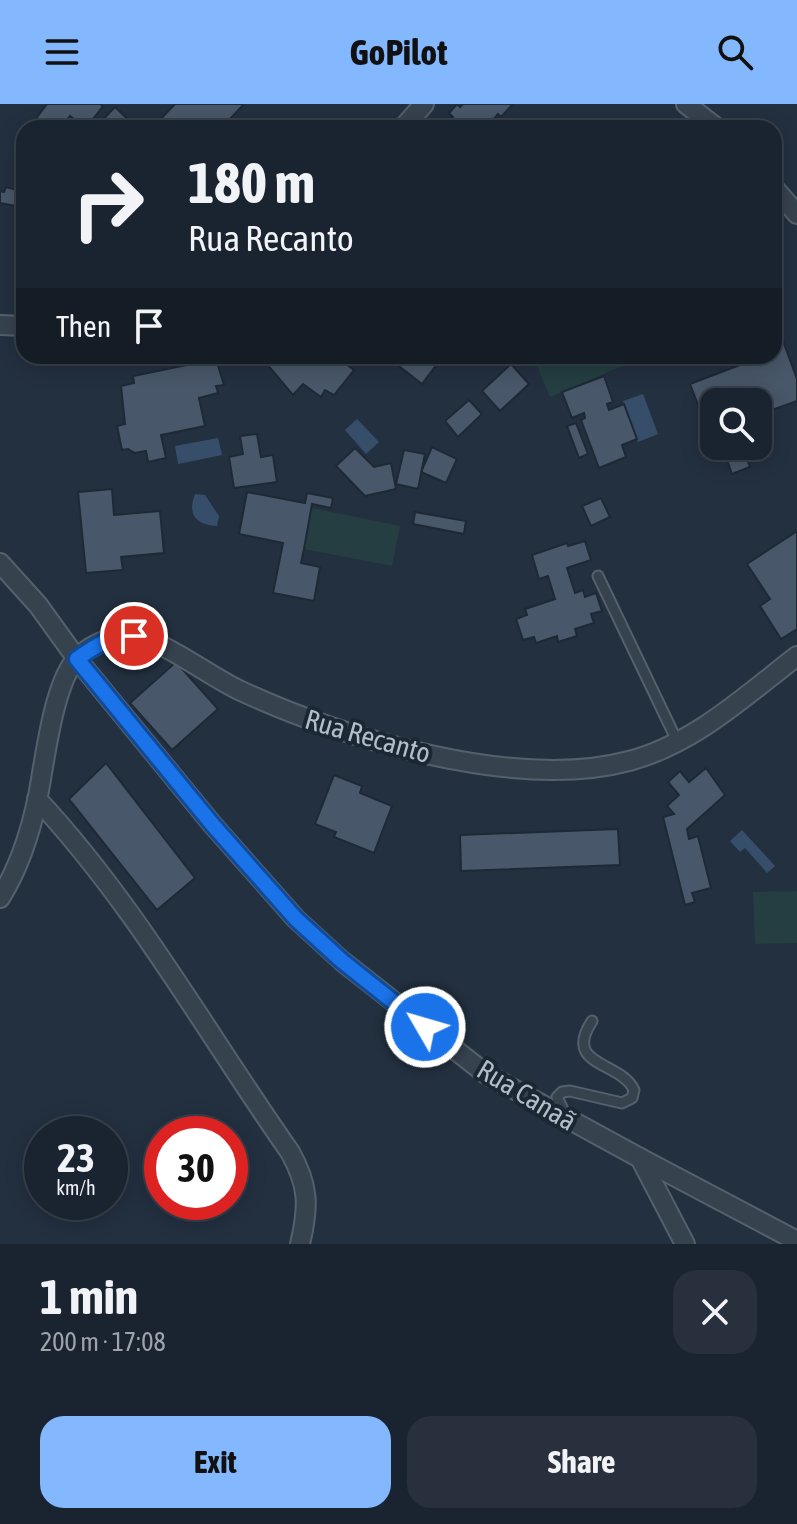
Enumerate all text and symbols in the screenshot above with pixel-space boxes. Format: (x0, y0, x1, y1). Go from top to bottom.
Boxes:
icon: menu (40, 30, 84, 74)
icon: search (713, 30, 757, 74)
text: GoPilot (349, 31, 448, 73)
text: 180 m (188, 151, 315, 215)
icon: right (56, 152, 160, 256)
text: Rua Recanto (188, 217, 354, 259)
icon: arrive (127, 304, 171, 348)
text: Then (56, 309, 111, 343)
map controls (700, 388, 772, 460)
button: search (700, 388, 772, 460)
pin (100, 602, 168, 670)
icon: arrive (112, 614, 156, 658)
street label: Rua Recanto (302, 703, 434, 769)
position arrow (383, 985, 467, 1069)
street label: Rua Canaã (472, 1053, 582, 1137)
speed limit sign: 30 (144, 1116, 248, 1220)
text: 23 (57, 1135, 95, 1180)
text: km/h (56, 1176, 96, 1199)
text: 1 min (40, 1269, 138, 1324)
button: close (673, 1270, 757, 1354)
text: 200 m · 17:08 (40, 1327, 166, 1357)
button: Exit (40, 1416, 391, 1508)
button: Share (407, 1416, 757, 1508)

